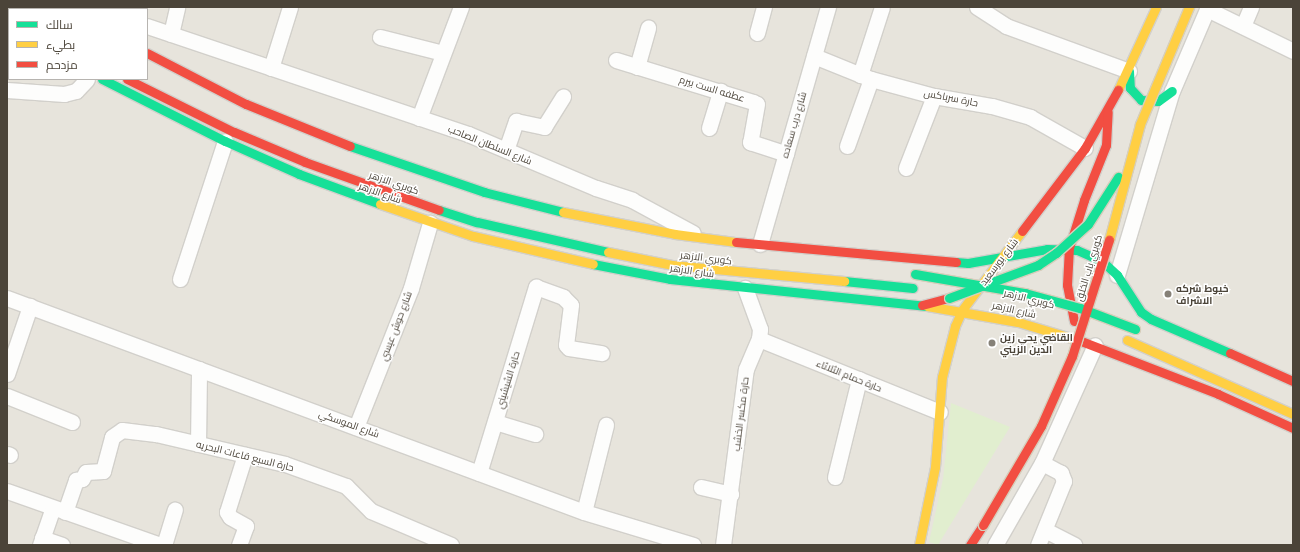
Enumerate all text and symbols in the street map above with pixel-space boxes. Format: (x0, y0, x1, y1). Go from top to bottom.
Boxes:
legend (8, 8, 148, 80)
text: سالك (46, 17, 73, 32)
text: بطيء (46, 37, 75, 52)
text: مزدحم (46, 57, 78, 72)
street label: عطفه الست بيرم (678, 73, 746, 105)
street label: حارة سرباكس (923, 87, 979, 109)
street label: شارع درب سعاده (779, 91, 809, 159)
street label: شارع السلطان الصاحب (446, 123, 534, 167)
street label: كوبري الازهر (367, 169, 421, 197)
street label: شارع الازهر (357, 180, 403, 206)
street label: كوبري باب الخلق (1073, 233, 1105, 303)
street label: شارع بورسعيد (977, 236, 1021, 288)
street label: كوبري الازهر (679, 249, 733, 267)
street label: شارع الازهر (669, 262, 715, 280)
place label: خيوط شركه الاشراف (1176, 282, 1228, 306)
street label: كوبري الازهر (1002, 287, 1056, 311)
marker: خيوط شركه الاشراف (1163, 289, 1173, 299)
street label: شارع حوش عيسي (377, 290, 415, 362)
street label: شارع الازهر (991, 299, 1037, 321)
place label: القاضي يحي زين الدين الزيني (1000, 331, 1073, 354)
marker: القاضي يحي زين الدين الزيني (987, 338, 997, 348)
street label: حارة الشيشيني (494, 350, 522, 410)
street label: حارة حمام الثلاثاء (814, 357, 884, 395)
street label: حارة مكسر الخشب (730, 376, 752, 452)
street label: شارع الموسكي (317, 407, 381, 441)
street label: حارة السبع قاعات البحريه (195, 438, 295, 474)

